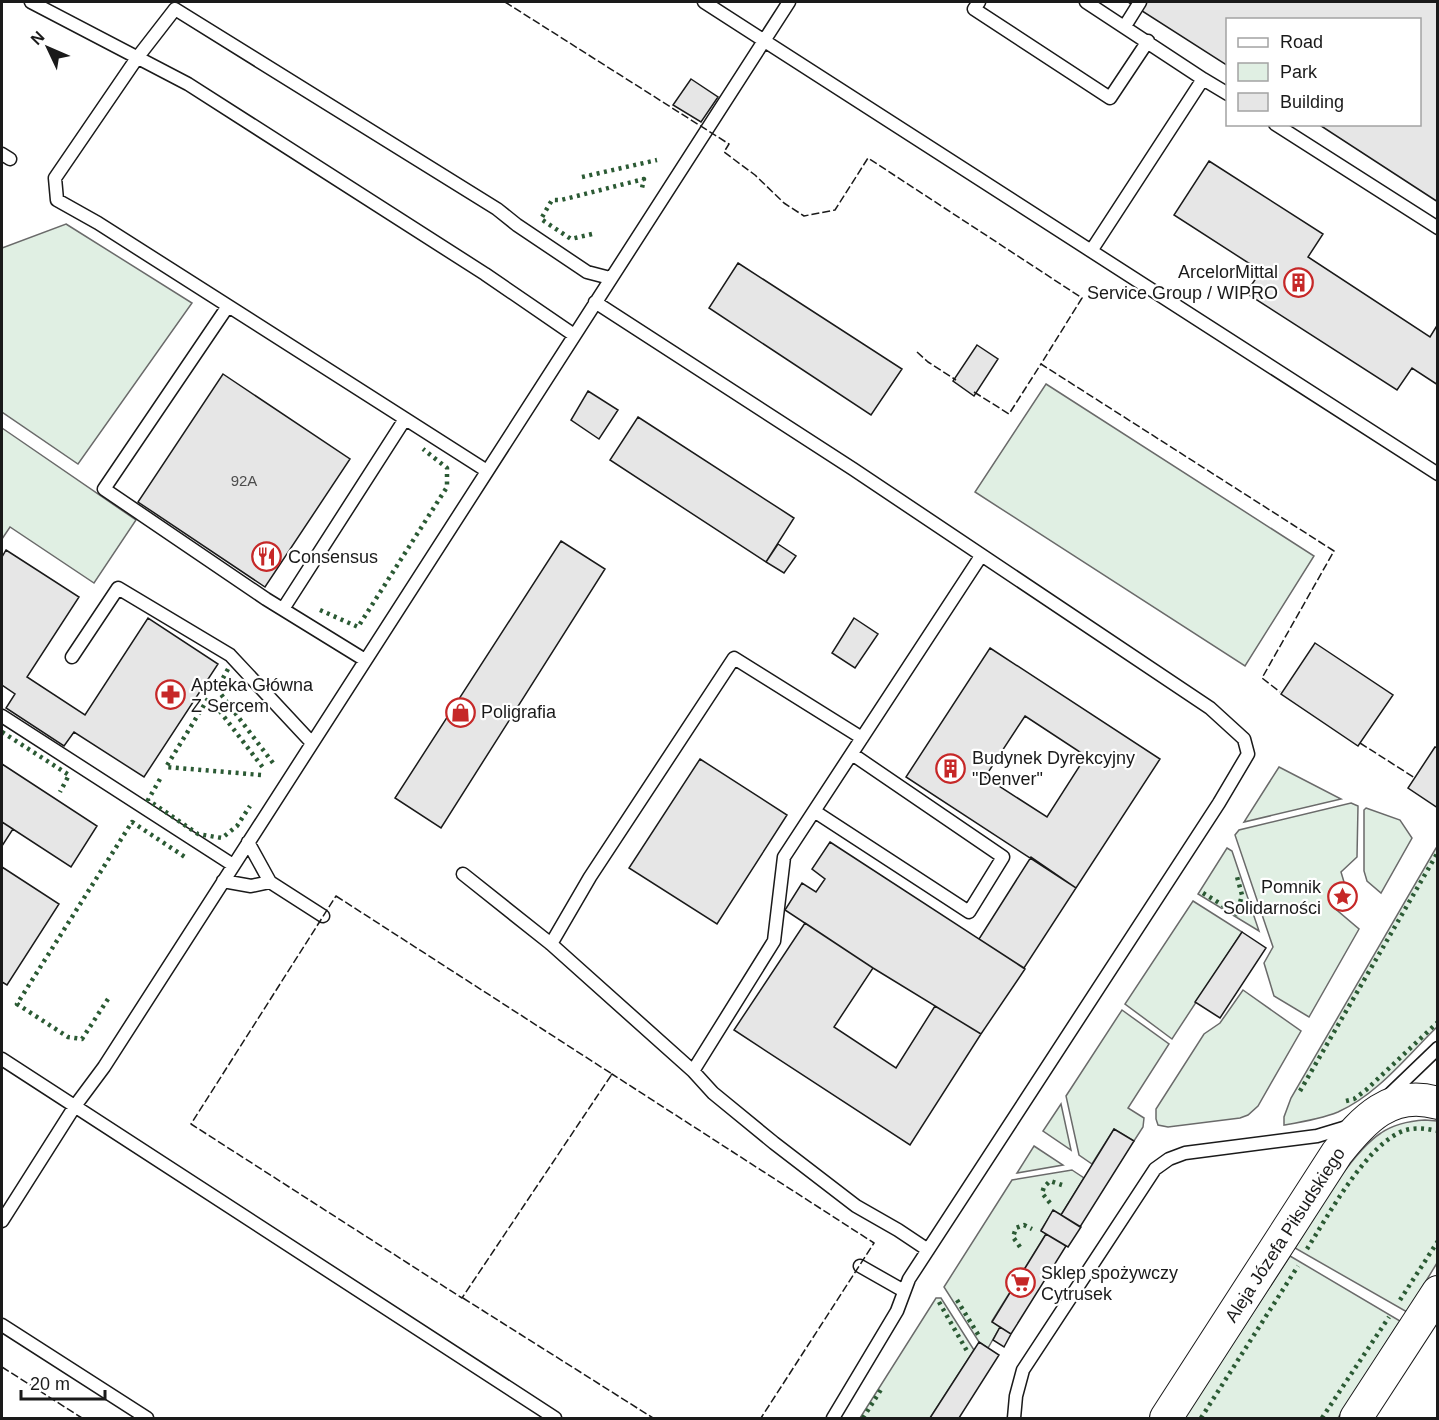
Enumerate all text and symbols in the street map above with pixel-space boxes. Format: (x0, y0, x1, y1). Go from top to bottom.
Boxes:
north arrow (18, 18, 78, 78)
legend (1226, 18, 1421, 126)
text: N (27, 28, 48, 48)
text: Road (1280, 32, 1323, 52)
text: Park (1280, 62, 1318, 82)
text: Building (1280, 92, 1344, 112)
place label: ArcelorMittal Service Group / WIPRO (1087, 262, 1278, 303)
building icon: ArcelorMittal Service Group / WIPRO (1283, 266, 1315, 298)
house number: 92A (231, 472, 257, 489)
restaurant icon: Consensus (251, 541, 283, 573)
place label: Consensus (288, 547, 378, 567)
place label: Apteka Główna Z Sercem (191, 675, 314, 716)
pharmacy icon: Apteka Główna Z Sercem (154, 679, 186, 711)
shop icon: Poligrafia (444, 696, 476, 728)
place label: Poligrafia (481, 702, 557, 722)
place label: Budynek Dyrekcyjny "Denver" (972, 748, 1135, 789)
building icon: Budynek Dyrekcyjny "Denver" (935, 752, 967, 784)
place label: Pomnik Solidarności (1223, 877, 1322, 918)
place icon: Pomnik Solidarności (1326, 881, 1358, 913)
street label: Aleja Józefa Piłsudskiego (1221, 1144, 1349, 1326)
place label: Sklep spożywczy Cytrusek (1041, 1263, 1178, 1304)
supermarket icon: Sklep spożywczy Cytrusek (1004, 1267, 1036, 1299)
scale bar (21, 1363, 105, 1401)
text: 20 m (30, 1374, 70, 1394)

